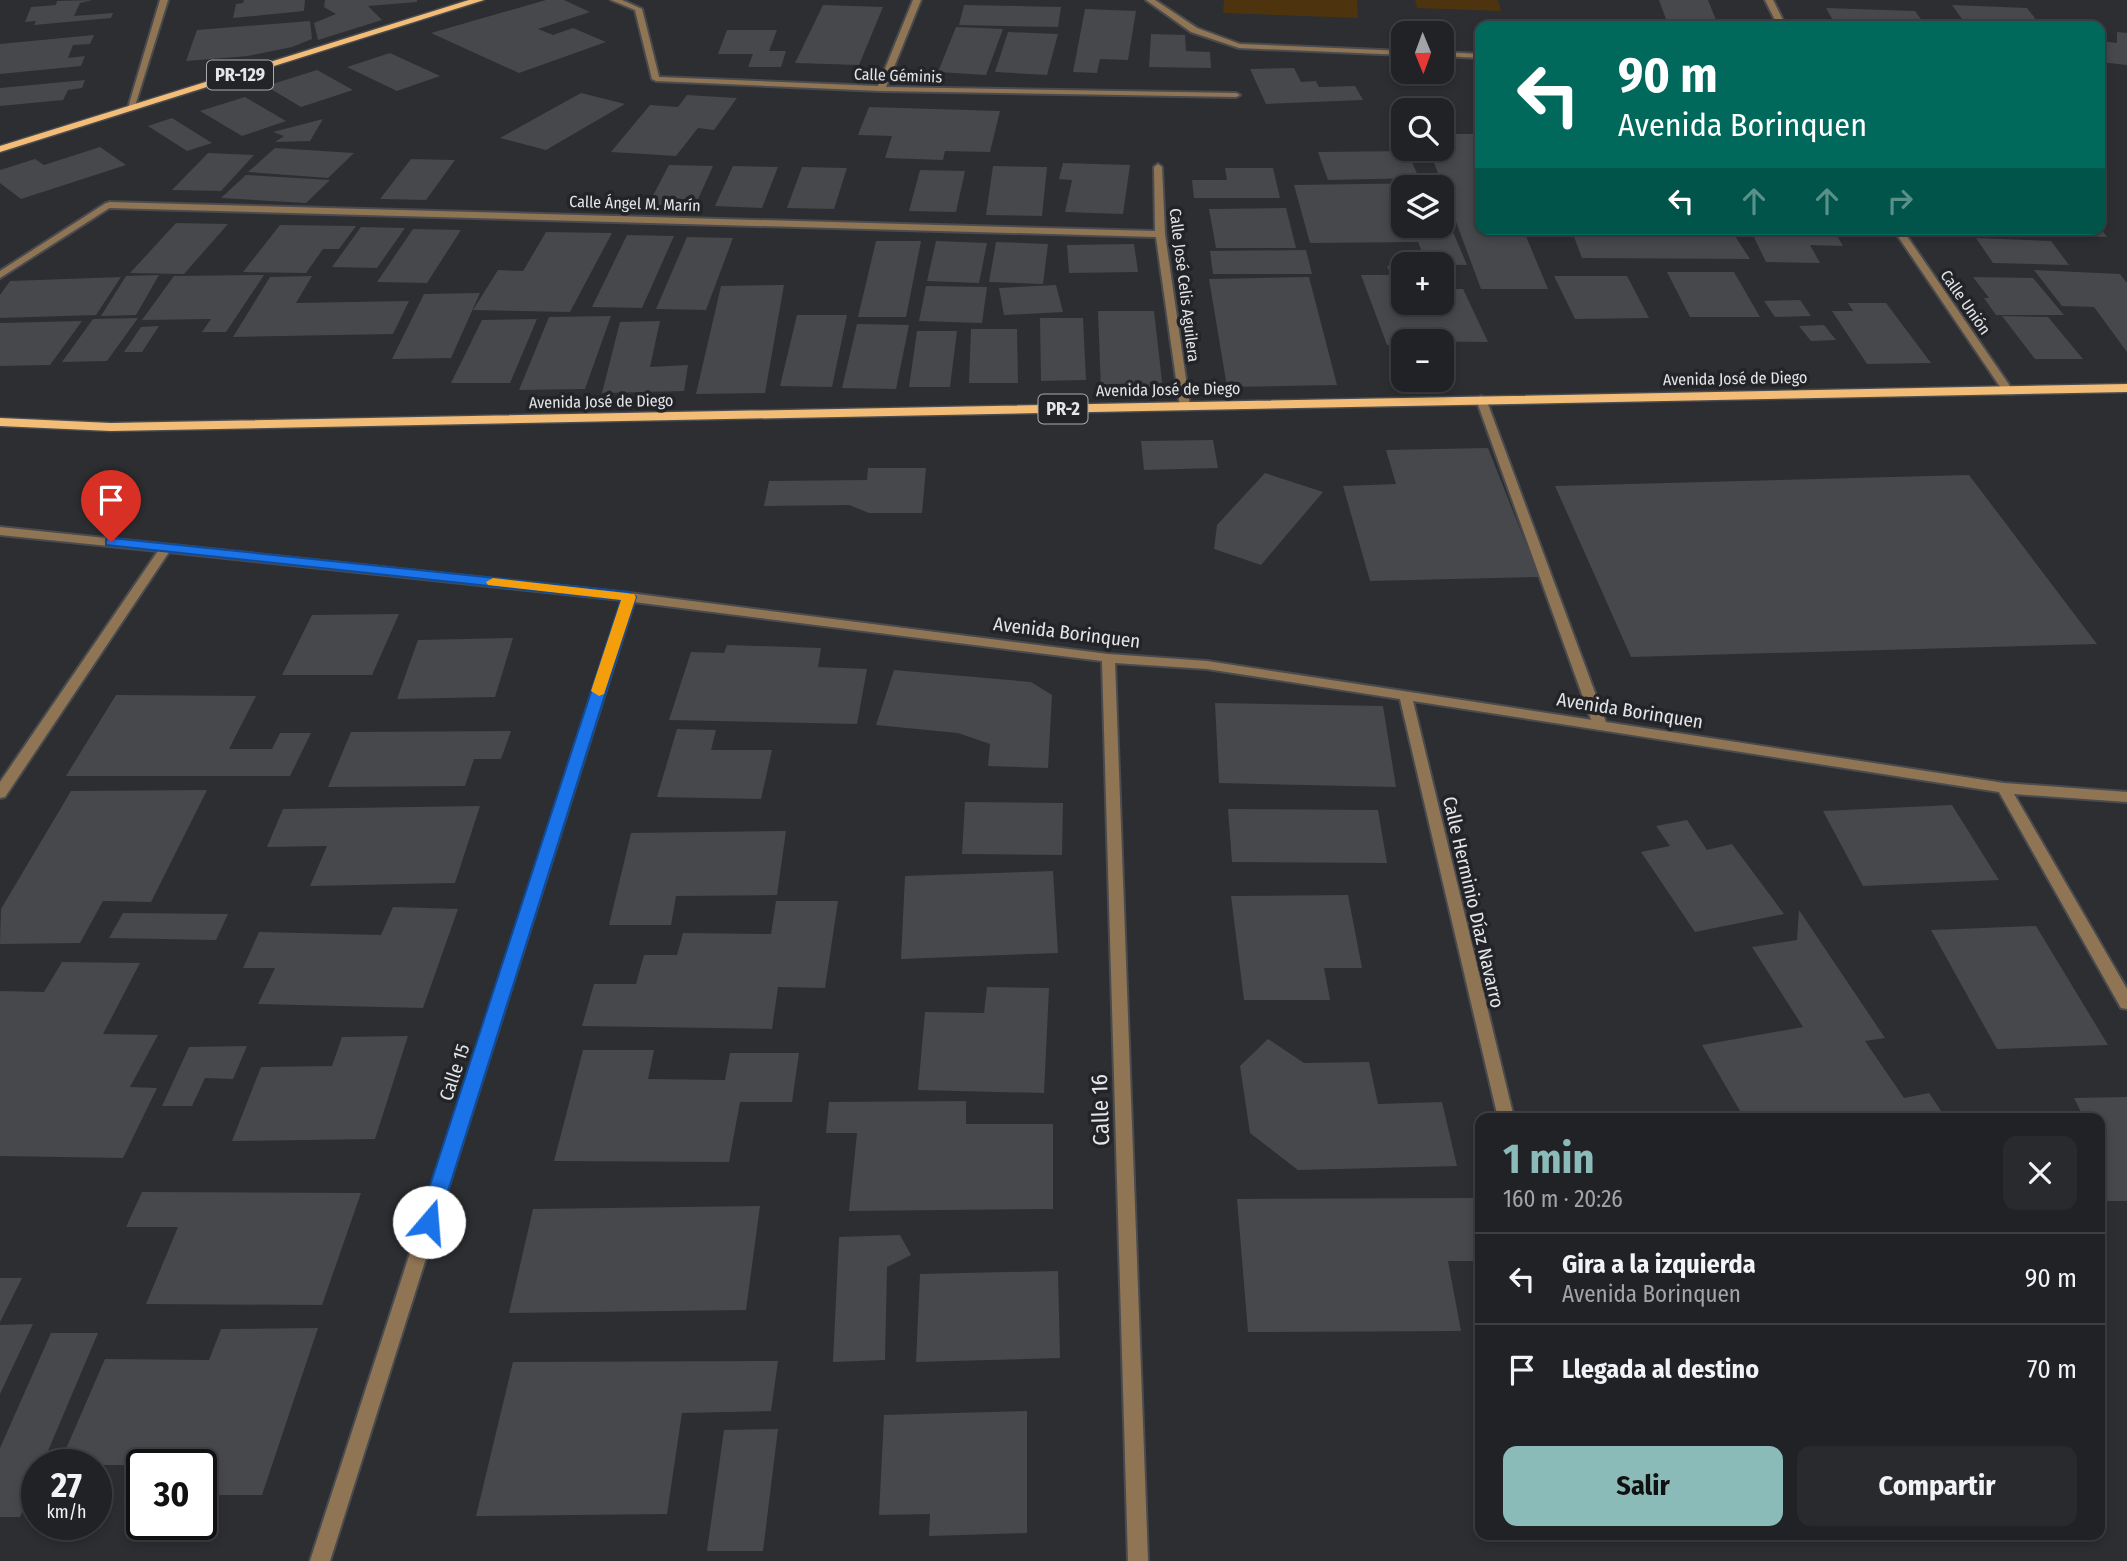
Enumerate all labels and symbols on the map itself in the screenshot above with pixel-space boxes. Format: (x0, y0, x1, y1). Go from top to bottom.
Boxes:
north arrow (1391, 21, 1454, 84)
road number: PR-129 (207, 60, 273, 90)
street label: Calle Géminis (853, 64, 943, 87)
street label: Calle Ángel M. Marín (569, 192, 701, 215)
street label: Calle José Celis Aguilera (1166, 207, 1203, 363)
street label: Calle Unión (1936, 266, 1995, 338)
street label: Avenida José de Diego (1663, 368, 1807, 389)
street label: Avenida José de Diego (1096, 379, 1240, 400)
street label: Avenida José de Diego (529, 391, 673, 412)
road number: PR-2 (1038, 394, 1088, 424)
pin (81, 470, 141, 542)
street label: Avenida Borinquen (992, 612, 1142, 653)
street label: Avenida Borinquen (1555, 688, 1705, 733)
street label: Calle Herminio Díaz Navarro (1438, 794, 1509, 1010)
street label: Calle 15 (434, 1041, 474, 1104)
street label: Calle 16 (1085, 1074, 1115, 1146)
position arrow (392, 1185, 466, 1259)
speed limit sign: 30 (126, 1449, 217, 1540)

